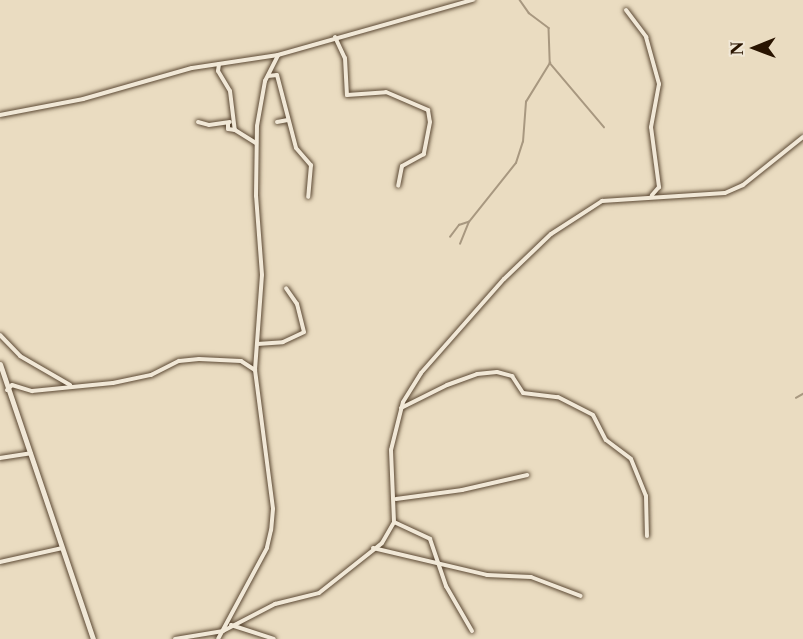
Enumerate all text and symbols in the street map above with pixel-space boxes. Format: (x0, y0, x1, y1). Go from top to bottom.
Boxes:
north arrow (725, 18, 785, 78)
text: N (727, 41, 747, 55)

